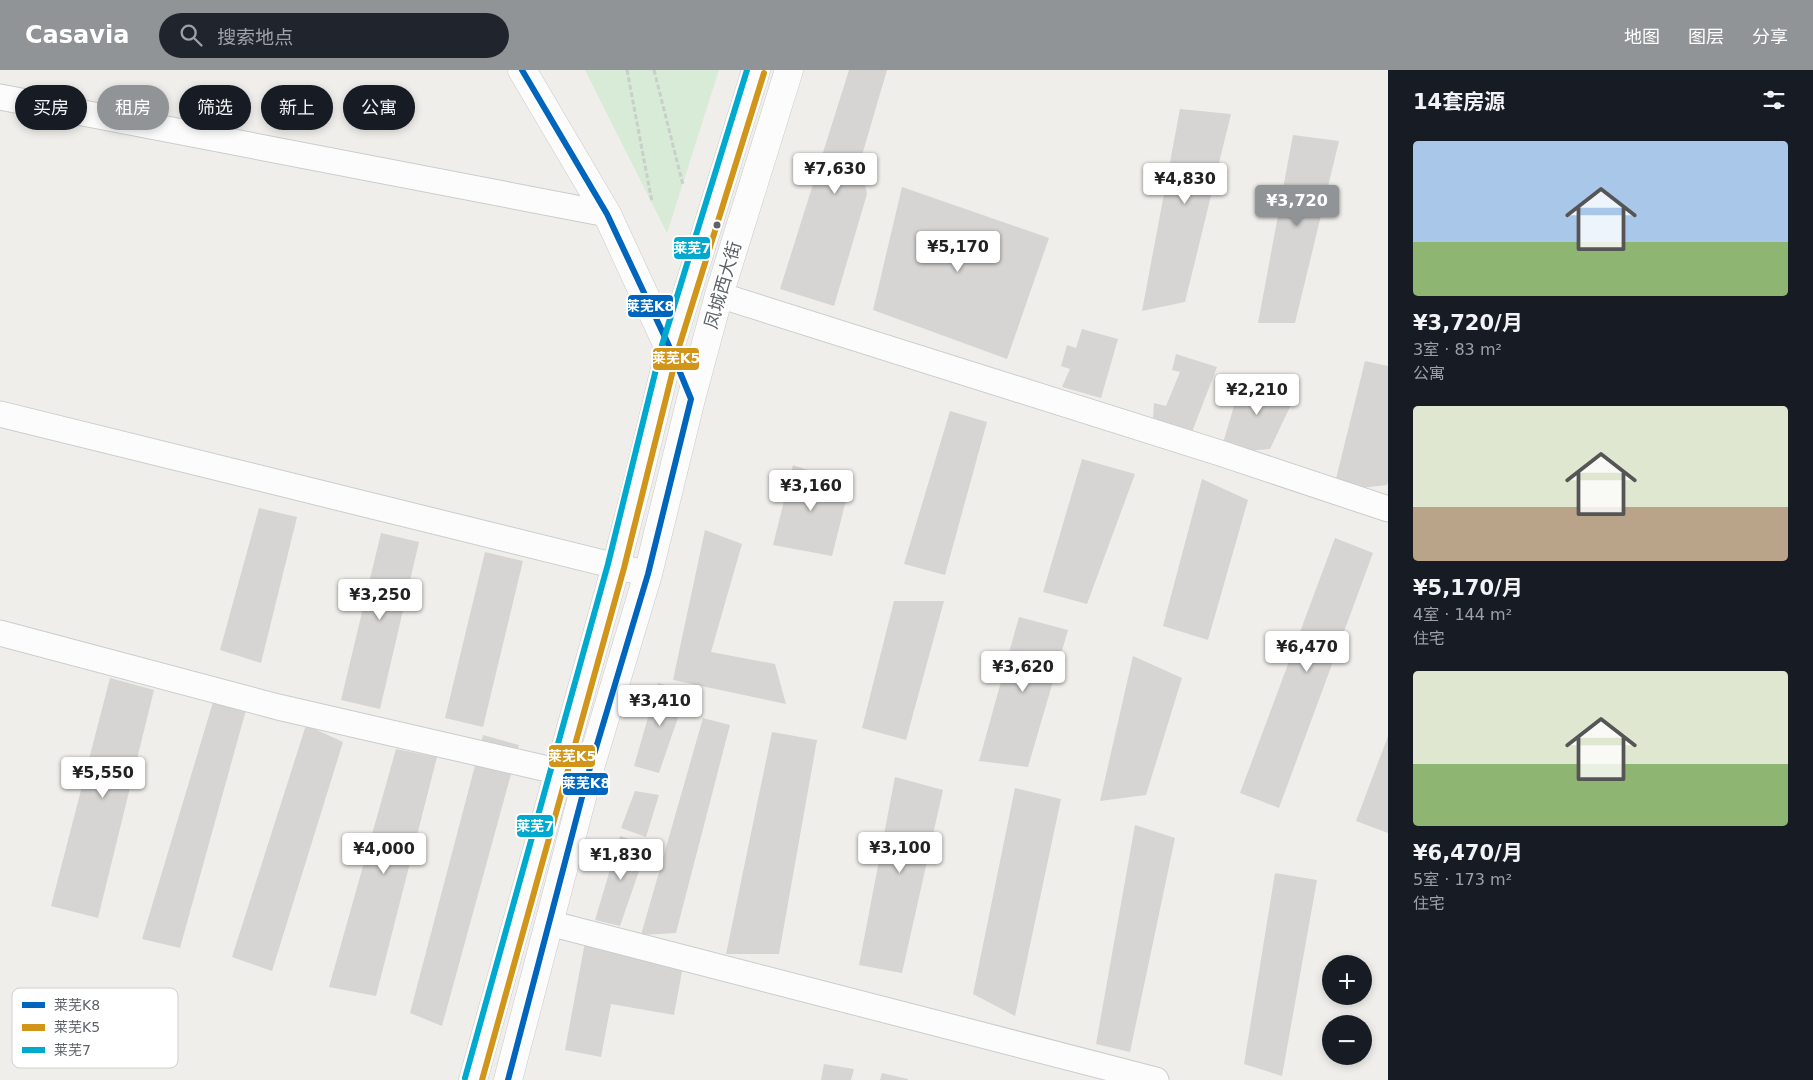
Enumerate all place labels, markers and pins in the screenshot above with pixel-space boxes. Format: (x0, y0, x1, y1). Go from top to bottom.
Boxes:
pin: ¥7,630 (794, 152, 876, 195)
pin: ¥4,830 (1144, 162, 1226, 205)
pin: ¥3,720 (1256, 184, 1338, 227)
unlabelled marker (712, 220, 722, 230)
pin: ¥5,170 (917, 230, 999, 273)
pin: ¥2,210 (1216, 374, 1298, 416)
pin: ¥3,160 (770, 470, 852, 512)
pin: ¥3,250 (339, 578, 421, 621)
pin: ¥6,470 (1266, 630, 1348, 673)
pin: ¥3,620 (982, 650, 1064, 693)
pin: ¥3,410 (619, 684, 701, 727)
pin: ¥5,550 (62, 756, 144, 799)
pin: ¥4,000 (343, 832, 425, 875)
pin: ¥3,100 (859, 832, 941, 874)
pin: ¥1,830 (580, 838, 662, 881)

